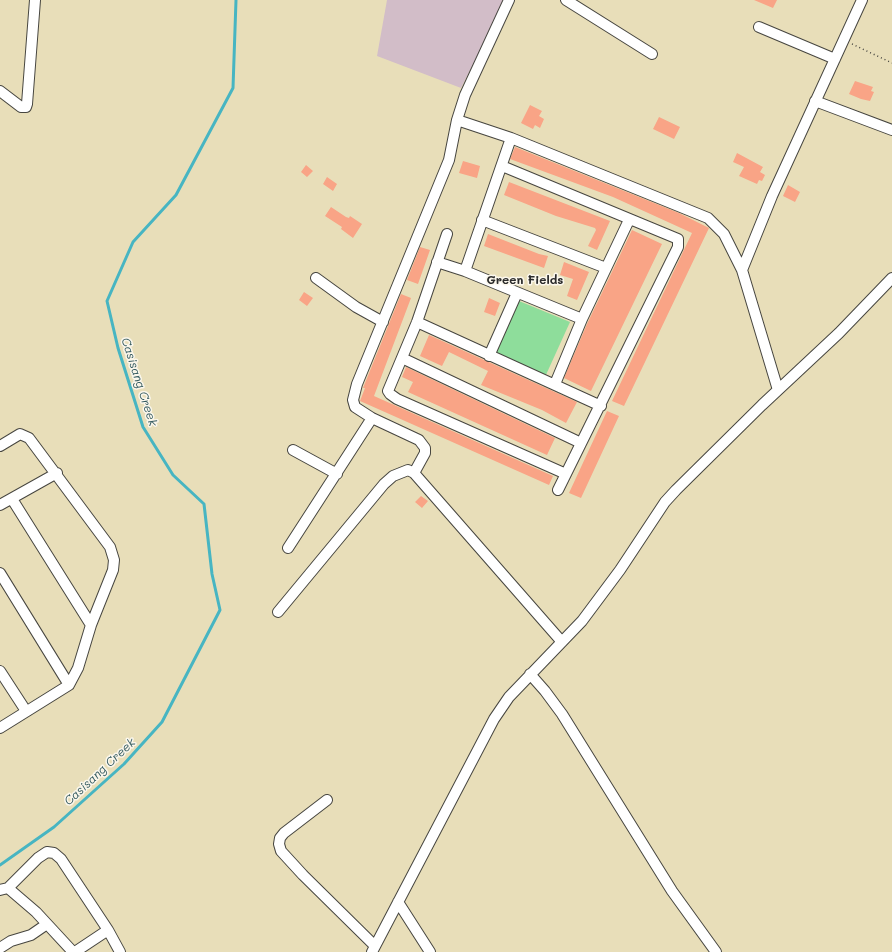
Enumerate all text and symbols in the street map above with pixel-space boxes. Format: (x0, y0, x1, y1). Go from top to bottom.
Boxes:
district label: Green Fields (487, 273, 563, 287)
water label: Casisang Creek (118, 336, 160, 428)
water label: Casisang Creek (61, 735, 139, 809)

